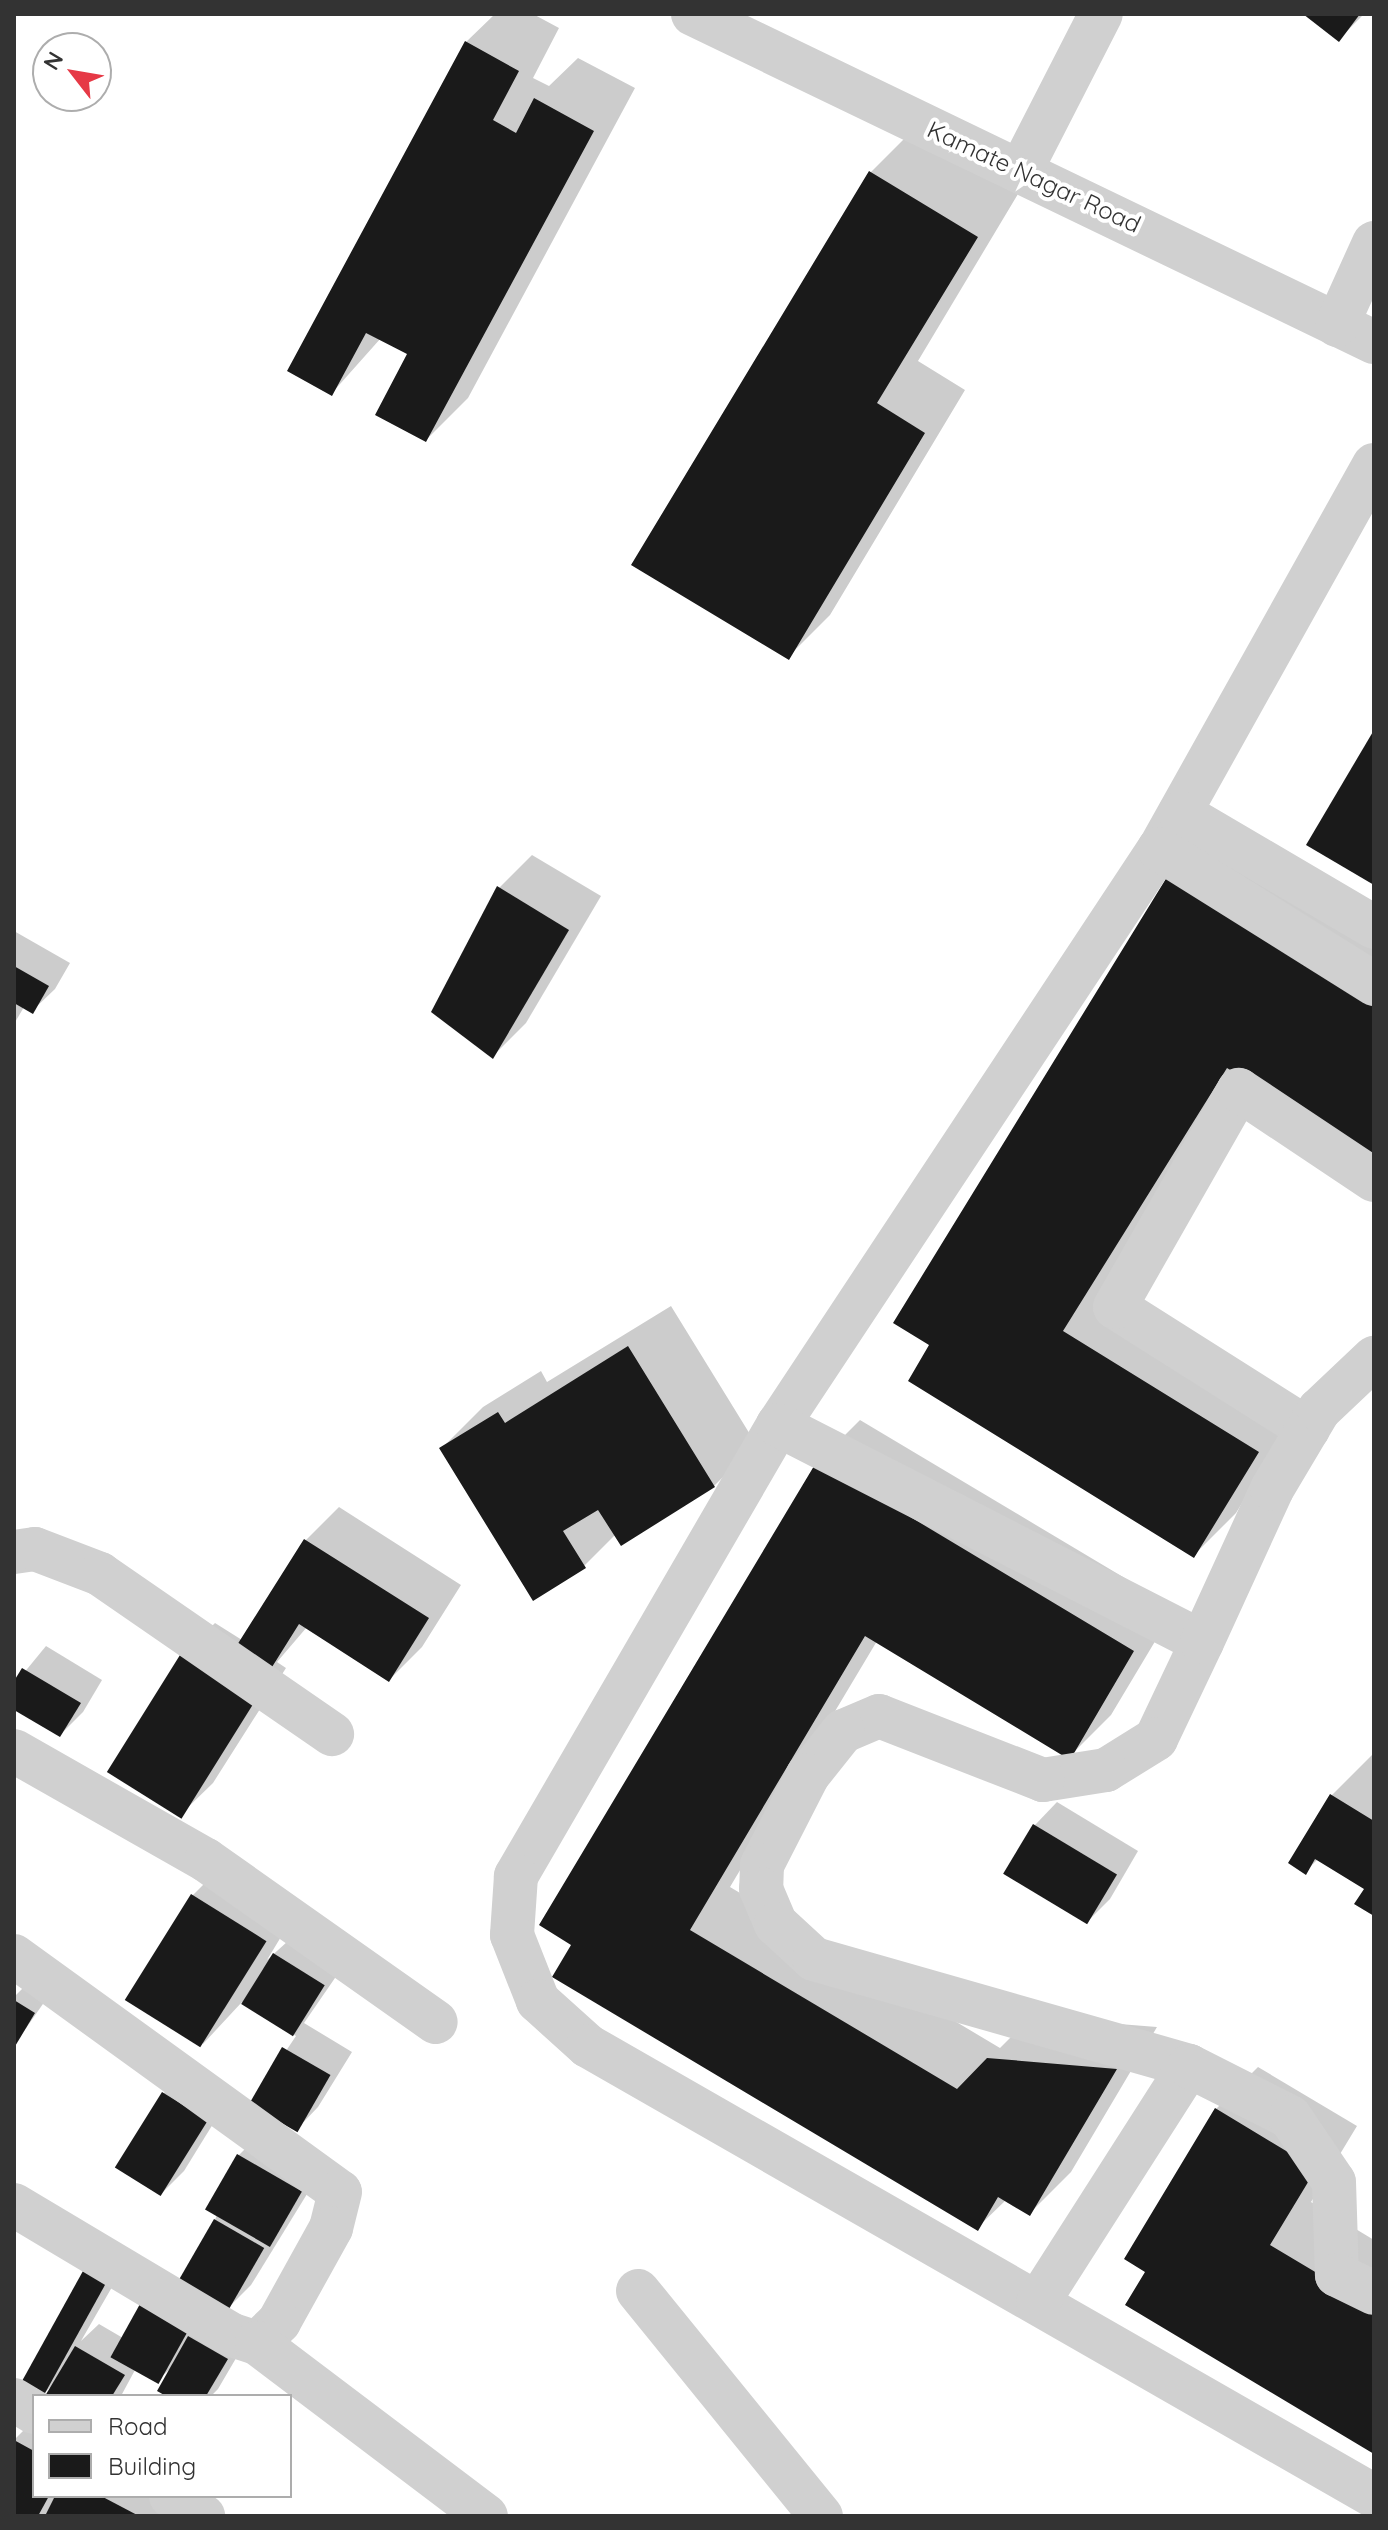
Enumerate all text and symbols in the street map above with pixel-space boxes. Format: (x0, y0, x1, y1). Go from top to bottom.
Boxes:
north arrow (32, 32, 112, 112)
text: N (37, 47, 69, 75)
street label: Kamate Nagar Road (923, 115, 1145, 239)
legend (32, 2394, 292, 2498)
text: Road (108, 2411, 168, 2441)
text: Building (108, 2451, 196, 2481)

